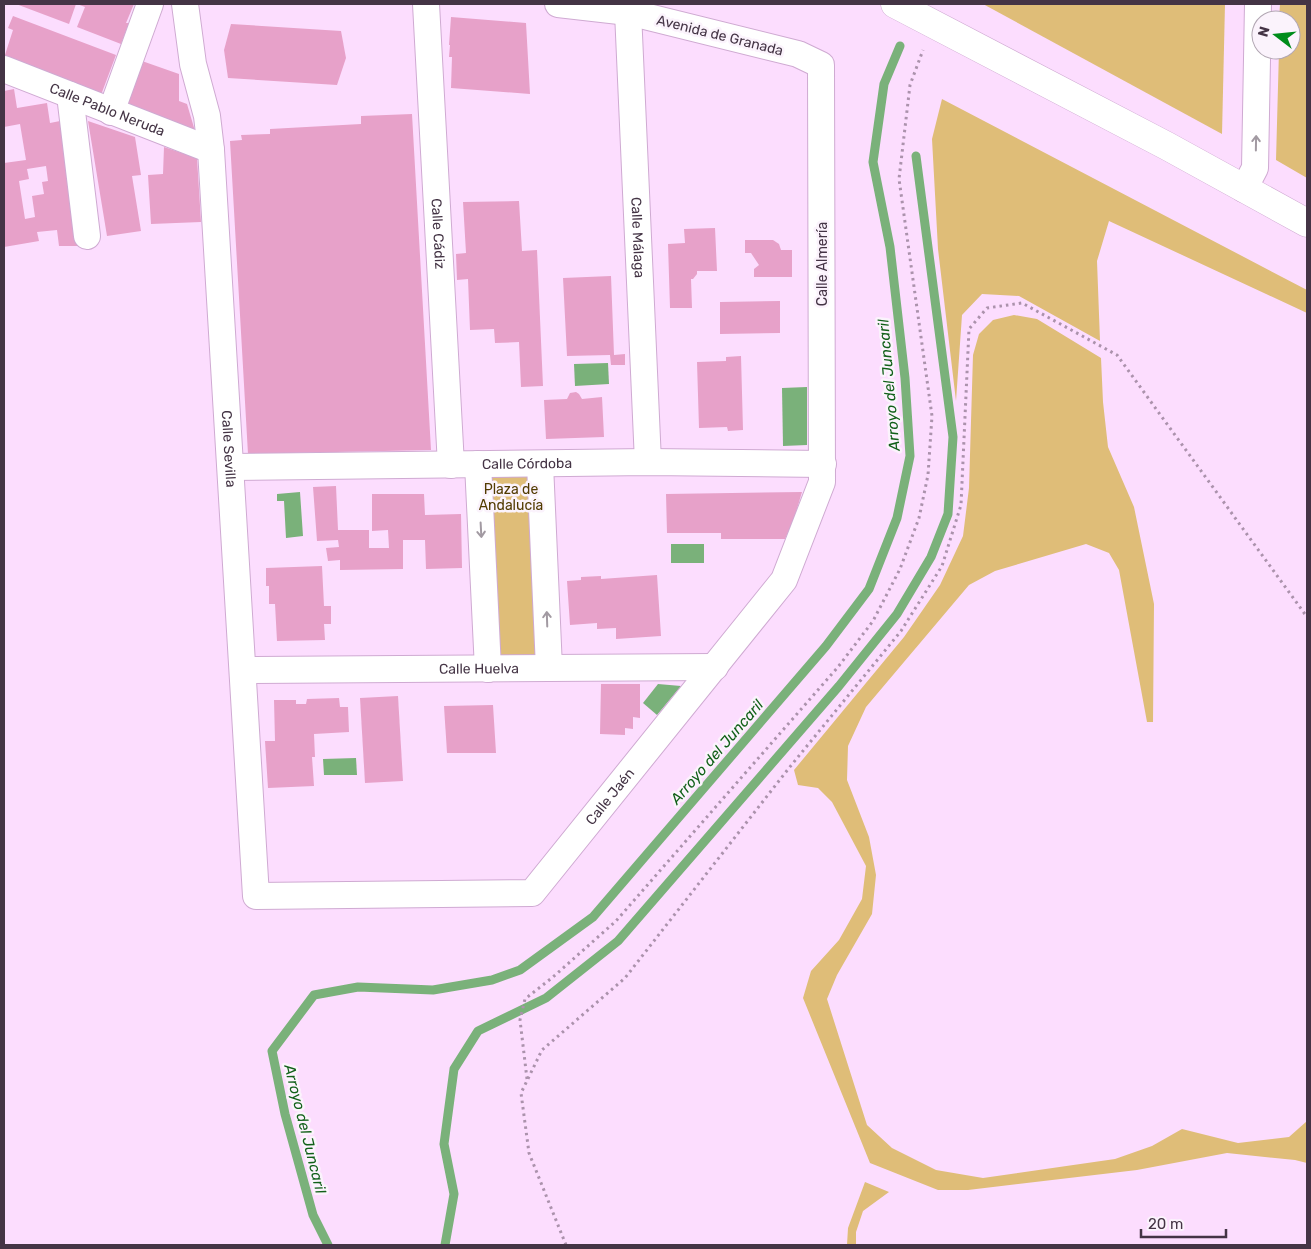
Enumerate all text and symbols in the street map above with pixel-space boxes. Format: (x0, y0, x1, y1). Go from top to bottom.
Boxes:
north arrow (1251, 10, 1301, 60)
street label: Avenida de Granada (655, 12, 785, 59)
text: N (1254, 24, 1274, 39)
street label: Calle Pablo Neruda (47, 80, 167, 140)
one-way arrow (1251, 135, 1261, 152)
street label: Calle Málaga (627, 197, 648, 279)
street label: Calle Cádiz (428, 198, 448, 270)
street label: Calle Almería (814, 222, 831, 306)
water label: Arroyo del Juncaril (874, 318, 904, 453)
street label: Calle Sevilla (218, 410, 239, 488)
street label: Calle Córdoba (482, 455, 572, 473)
park label: Plaza de Andalucía (479, 481, 543, 514)
one-way arrow (477, 522, 486, 538)
one-way arrow (542, 612, 551, 628)
street label: Calle Huelva (439, 660, 519, 678)
water label: Arroyo del Juncaril (666, 696, 767, 809)
street label: Calle Jaén (582, 765, 638, 829)
water label: Arroyo del Juncaril (280, 1062, 330, 1196)
scale bar (1141, 1206, 1226, 1238)
text: 20 m (1148, 1215, 1183, 1233)

